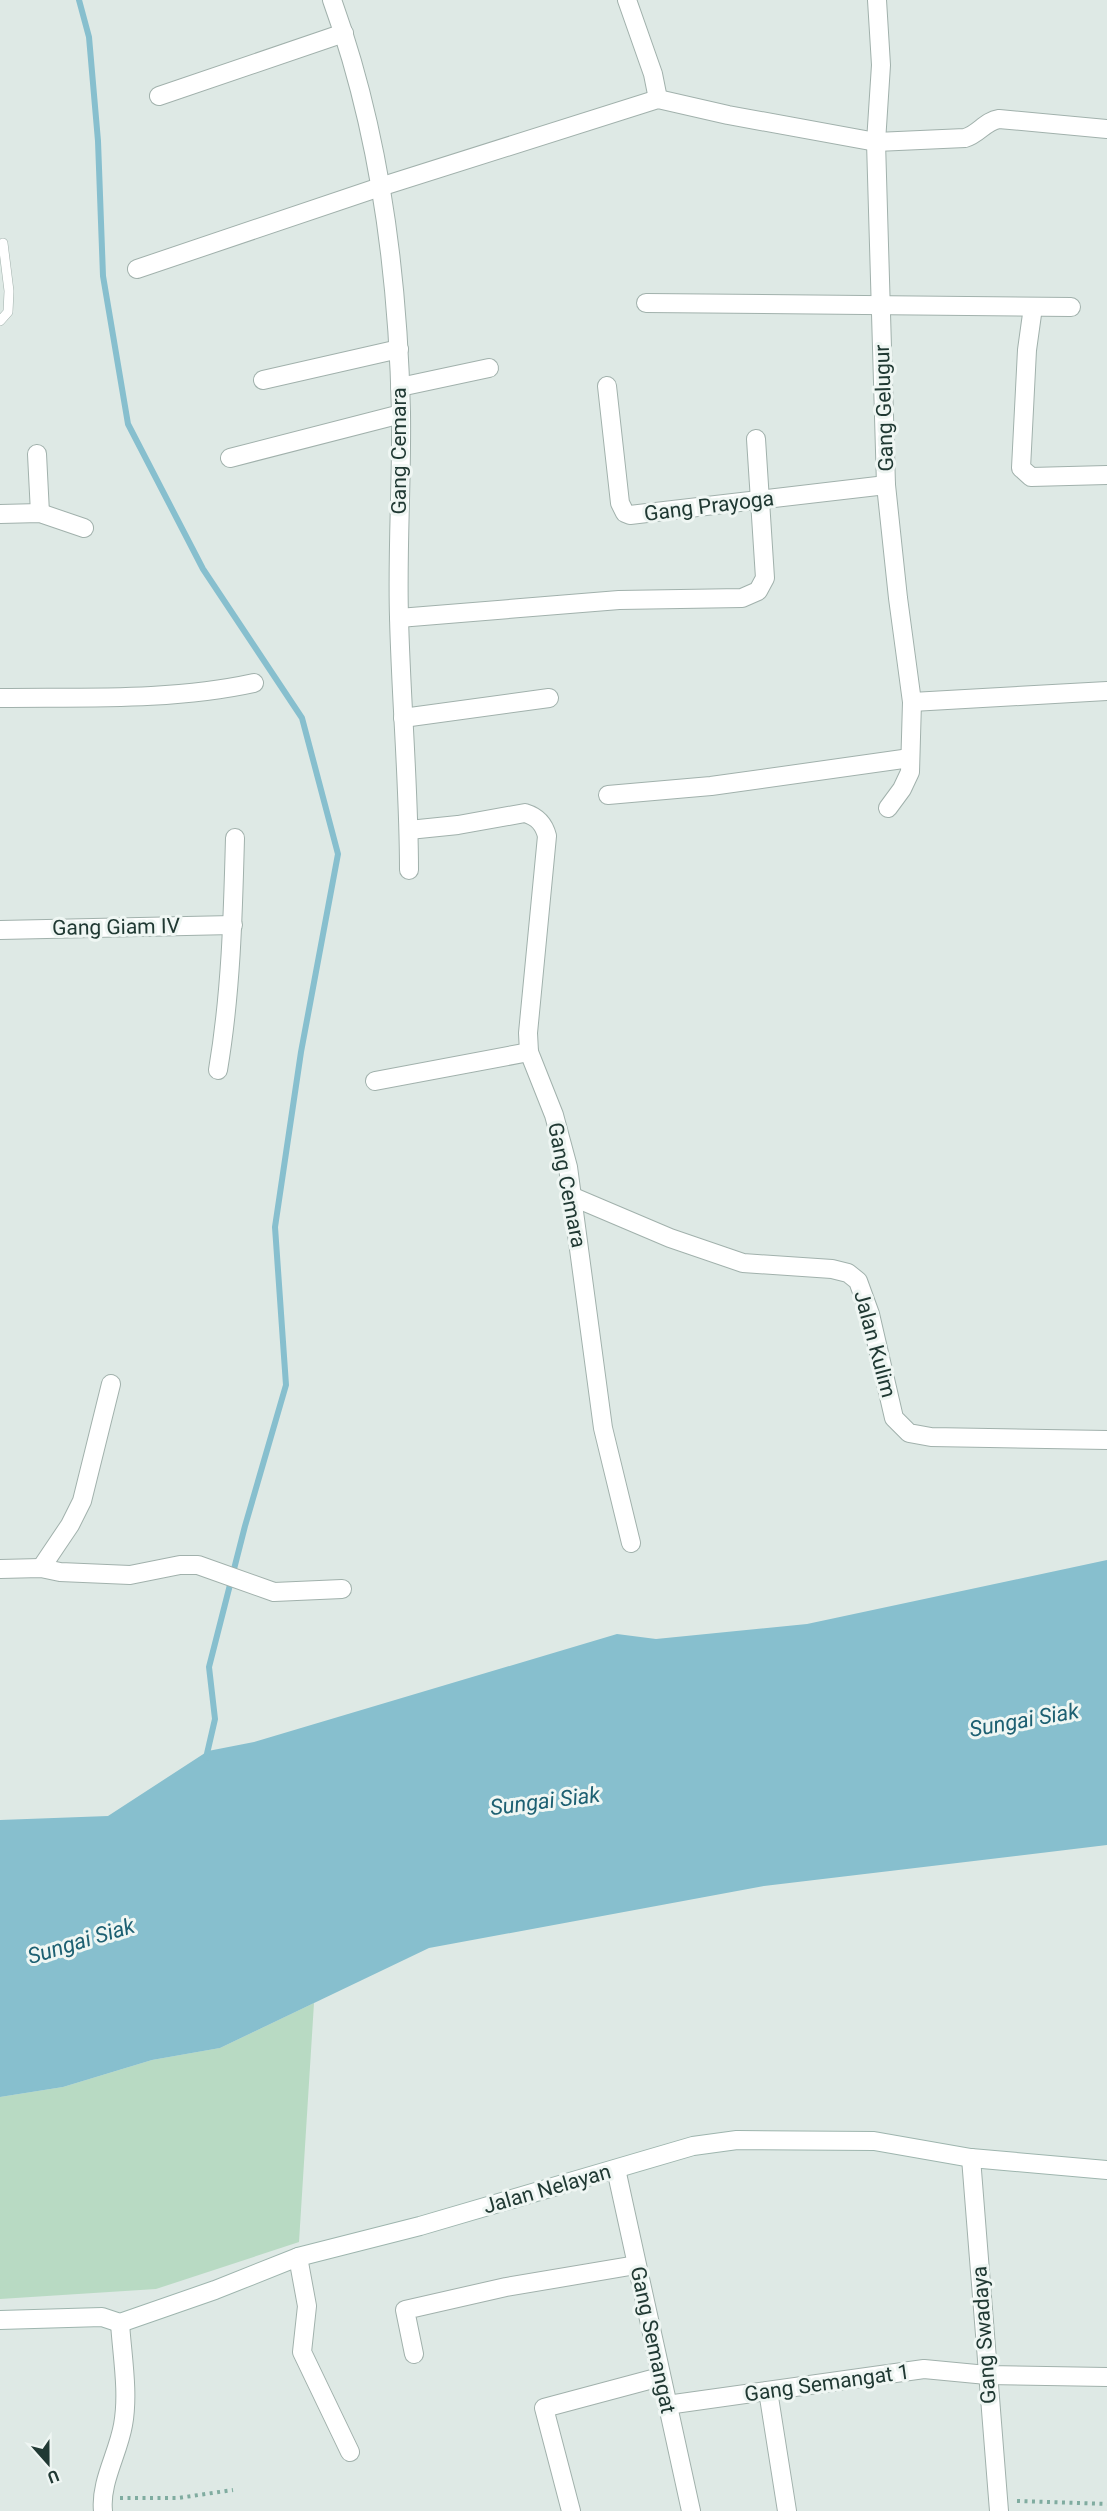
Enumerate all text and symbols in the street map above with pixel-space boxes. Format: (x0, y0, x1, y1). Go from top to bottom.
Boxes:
street label: Gang Gelugur (870, 344, 898, 472)
street label: Gang Cemara (387, 387, 411, 515)
street label: Gang Prayoga (643, 486, 775, 526)
street label: Gang Giam IV (52, 914, 181, 940)
street label: Gang Cemara (543, 1120, 591, 1250)
street label: Jalan Kulim (849, 1288, 901, 1400)
water label: Sungai Siak (967, 1698, 1082, 1742)
water label: Sungai Siak (489, 1782, 603, 1820)
water label: Sungai Siak (24, 1913, 139, 1969)
street label: Jalan Nelayan (480, 2159, 614, 2219)
street label: Gang Semangat (626, 2264, 680, 2416)
street label: Gang Swadaya (967, 2265, 1001, 2405)
street label: Gang Semangat 1 (743, 2360, 911, 2406)
north arrow (18, 2433, 78, 2493)
text: U (45, 2466, 62, 2487)

